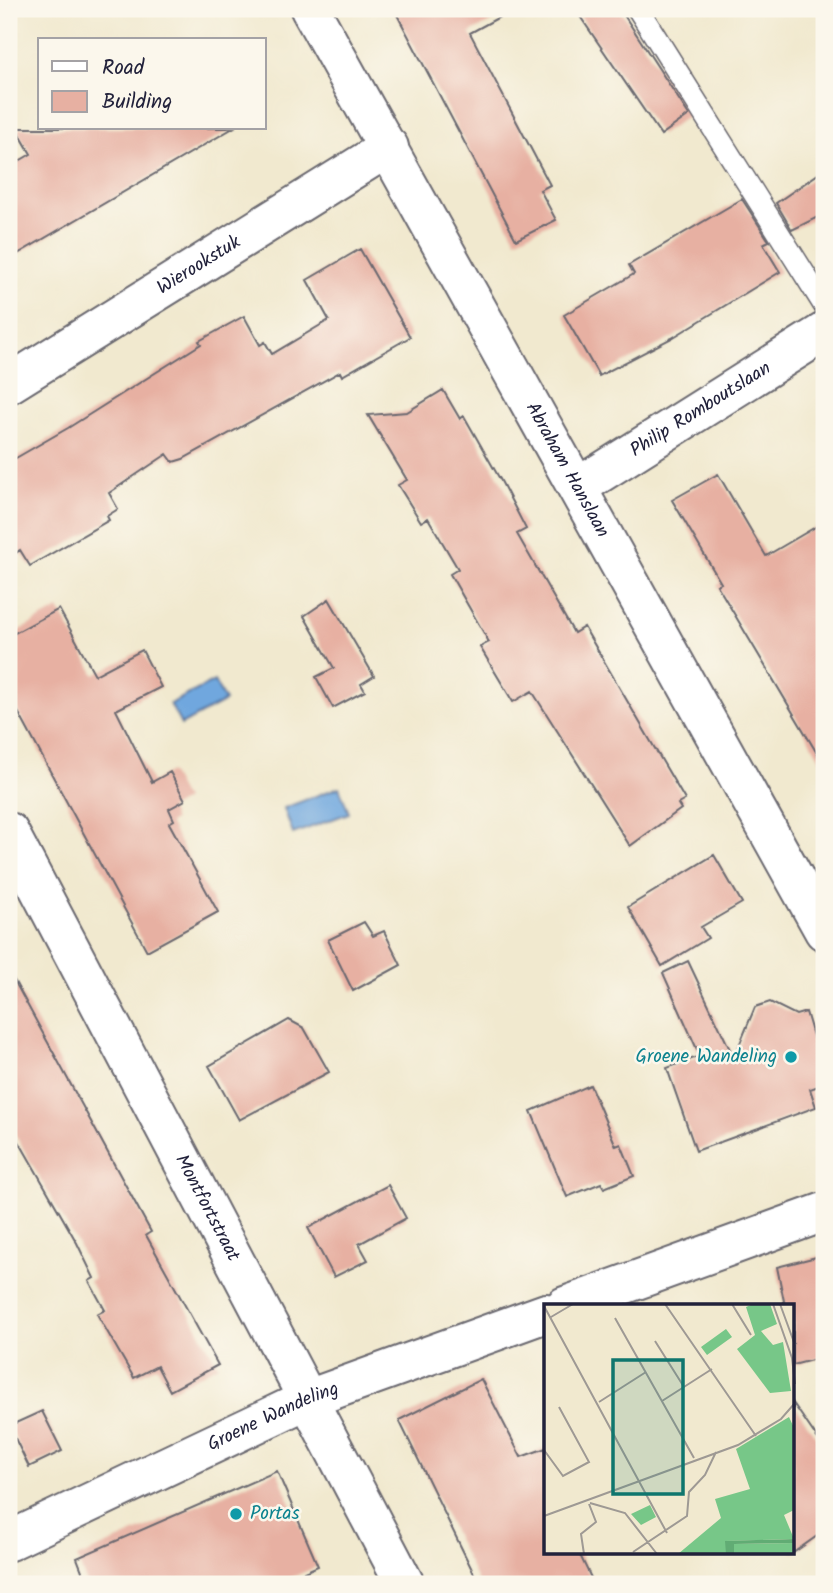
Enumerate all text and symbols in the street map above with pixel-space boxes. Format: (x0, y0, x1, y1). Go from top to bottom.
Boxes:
legend (38, 38, 266, 130)
text: Road (102, 52, 145, 85)
text: Building (102, 86, 172, 119)
street label: Wierookstuk (151, 228, 247, 303)
street label: Philip Romboutslaan (624, 354, 777, 465)
street label: Abraham Hanslaan (517, 397, 617, 544)
place label: Groene Wandeling (635, 1042, 777, 1072)
marker: Groene Wandeling (783, 1049, 799, 1065)
street label: Montfortstraat (166, 1149, 248, 1268)
inset map (544, 1304, 794, 1554)
street label: Groene Wandeling (202, 1374, 343, 1460)
place label: Portas (250, 1499, 300, 1529)
marker: Portas (228, 1506, 244, 1522)

